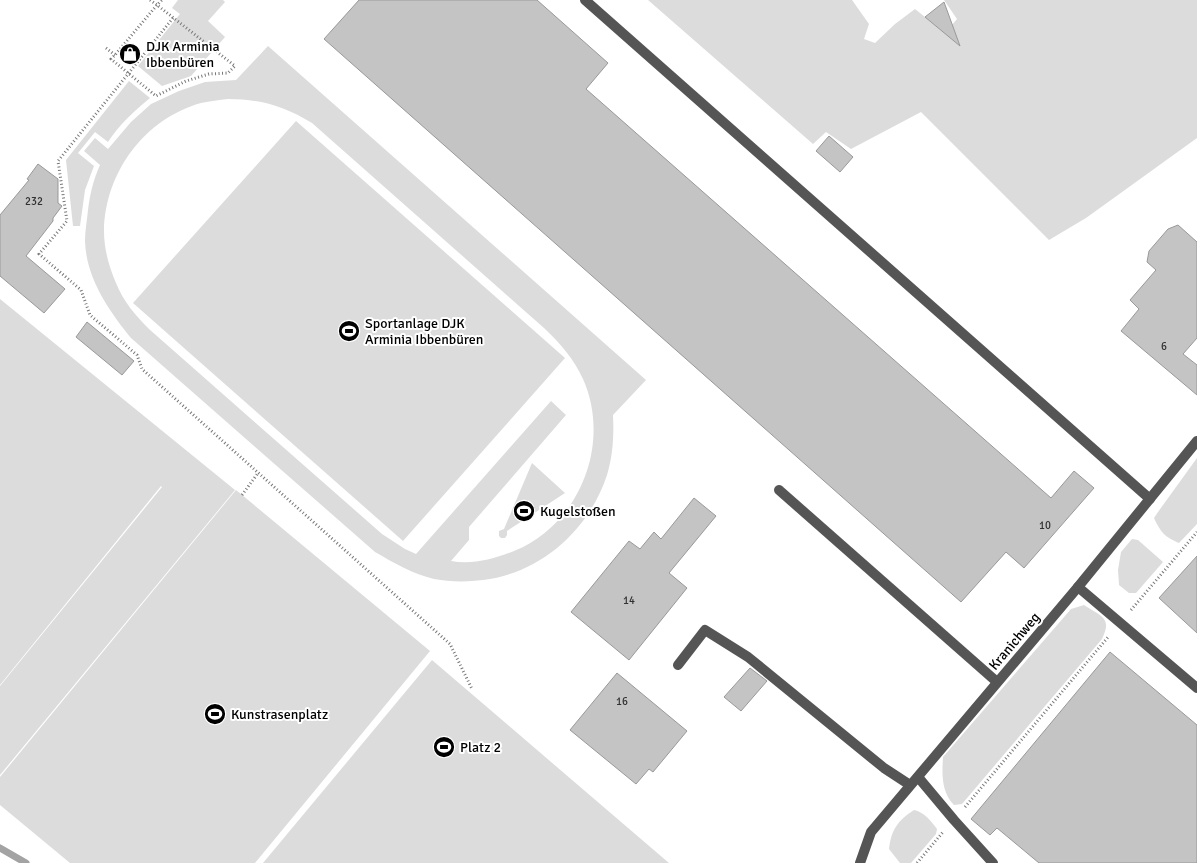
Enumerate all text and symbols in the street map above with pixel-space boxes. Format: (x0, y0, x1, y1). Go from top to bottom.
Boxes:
place label: DJK Arminia Ibbenbüren (146, 38, 220, 71)
shop icon: DJK Arminia Ibbenbüren (118, 42, 142, 66)
house number: 232 (25, 195, 43, 208)
place label: Sportanlage DJK Arminia Ibbenbüren (365, 315, 483, 348)
sports icon: Sportanlage DJK Arminia Ibbenbüren (337, 319, 361, 343)
house number: 6 (1161, 340, 1167, 353)
sports icon: Kugelstoßen (512, 499, 536, 523)
place label: Kugelstoßen (540, 503, 616, 520)
house number: 10 (1039, 519, 1051, 532)
house number: 14 (623, 594, 635, 607)
street label: Kranichweg (985, 609, 1043, 674)
house number: 16 (616, 695, 628, 708)
sports icon: Kunstrasenplatz (203, 702, 227, 726)
place label: Kunstrasenplatz (231, 706, 328, 723)
sports icon: Platz 2 (432, 735, 456, 759)
place label: Platz 2 (460, 739, 501, 756)

